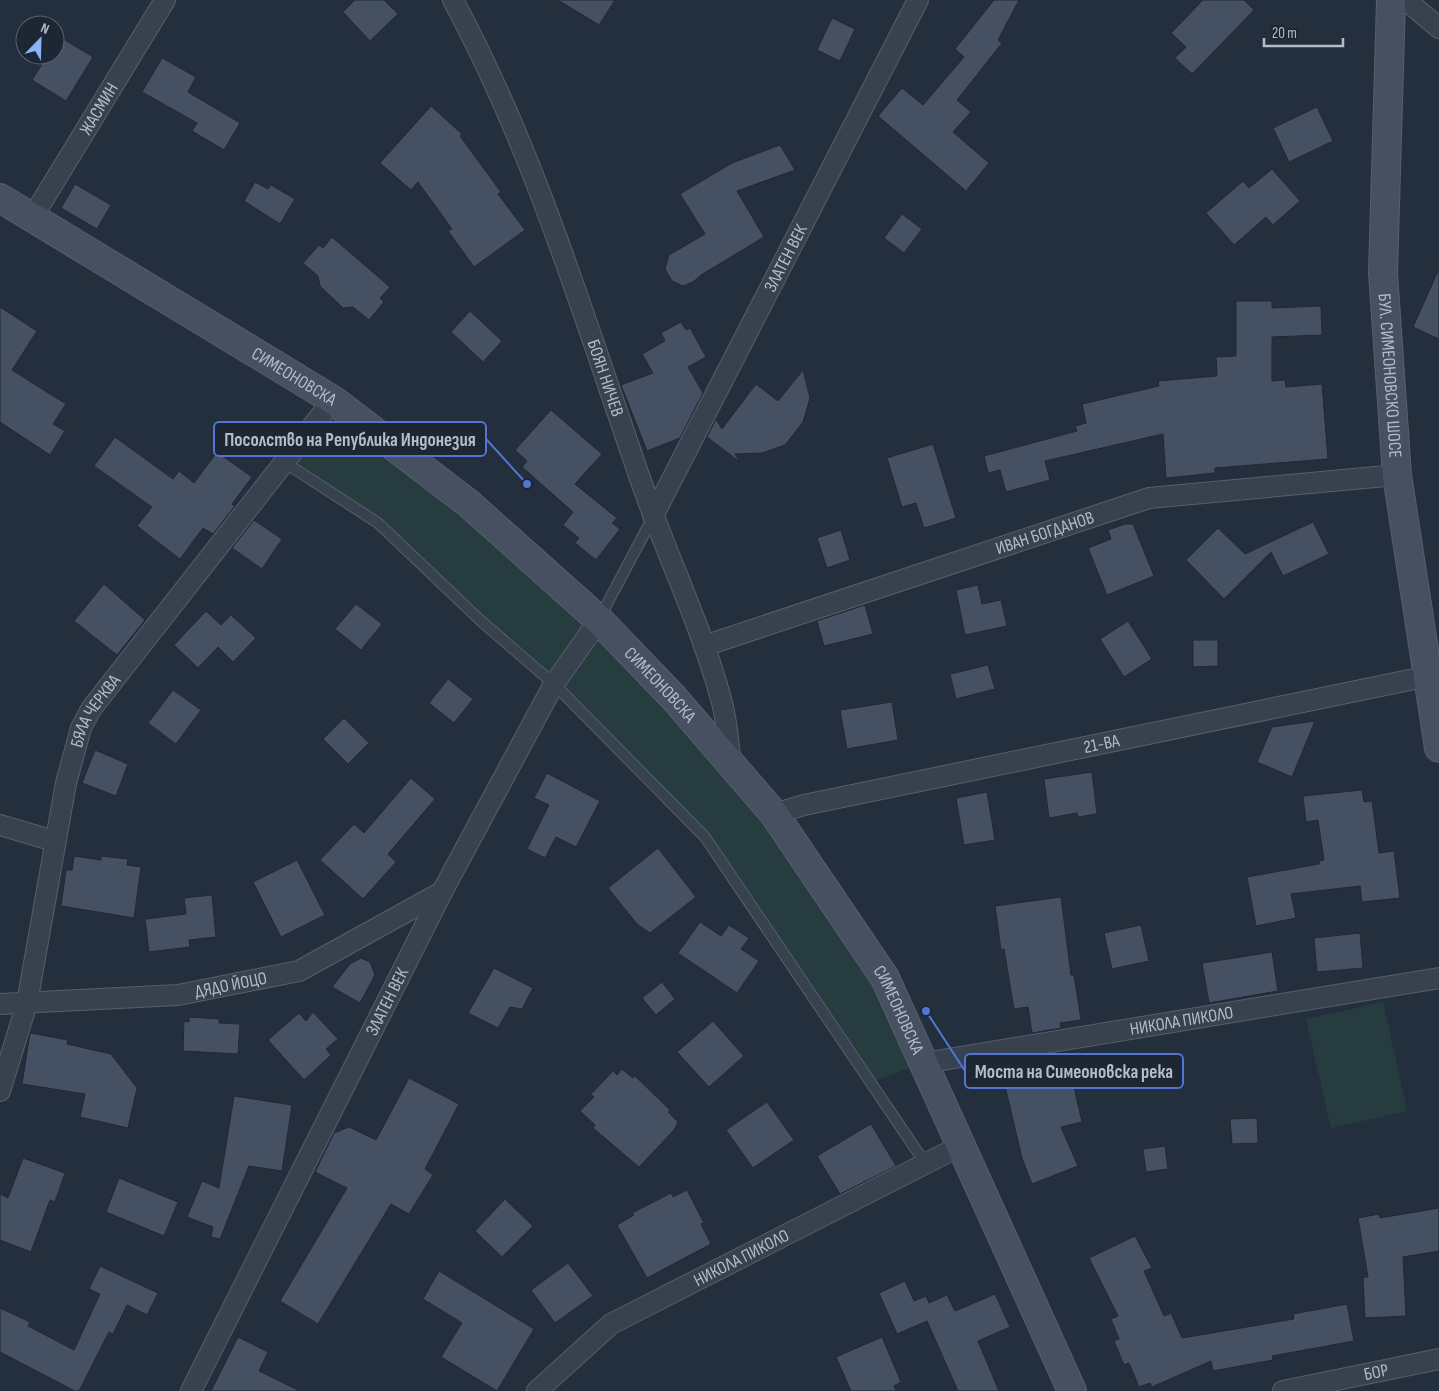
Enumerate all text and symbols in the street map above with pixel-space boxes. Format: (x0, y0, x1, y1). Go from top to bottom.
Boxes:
north arrow (15, 15, 65, 65)
scale bar (1264, 15, 1343, 47)
text: N (38, 19, 52, 38)
text: 20 m (1272, 24, 1297, 43)
street label: ЖАСМИН (75, 79, 123, 139)
street label: ЗЛАТЕН ВЕК (760, 220, 812, 296)
street label: БУЛ. СИМЕОНОВСКО ШОСЕ (1373, 293, 1406, 459)
street label: БОЯН НИЧЕВ (582, 337, 628, 419)
street label: СИМЕОНОВСКА (248, 343, 340, 411)
callout: Посолство на Република Индонезия (214, 422, 486, 456)
text: Посолство на Република Индонезия (224, 429, 476, 452)
street label: ИВАН БОГДАНОВ (993, 507, 1097, 559)
street label: СИМЕОНОВСКА (620, 643, 700, 727)
street label: БЯЛА ЧЕРКВА (66, 670, 125, 750)
street label: 21-ВА (1082, 730, 1122, 758)
street label: СИМЕОНОВСКА (869, 962, 928, 1058)
street label: ЗЛАТЕН ВЕК (362, 964, 414, 1039)
street label: ДЯДО ЙОЦО (193, 968, 269, 1002)
street label: НИКОЛА ПИКОЛО (1128, 1002, 1235, 1040)
callout: Моста на Симеоновска река (965, 1054, 1183, 1088)
text: Моста на Симеоновска река (975, 1061, 1173, 1084)
street label: НИКОЛА ПИКОЛО (690, 1225, 793, 1291)
street label: БОР (1362, 1360, 1391, 1385)

